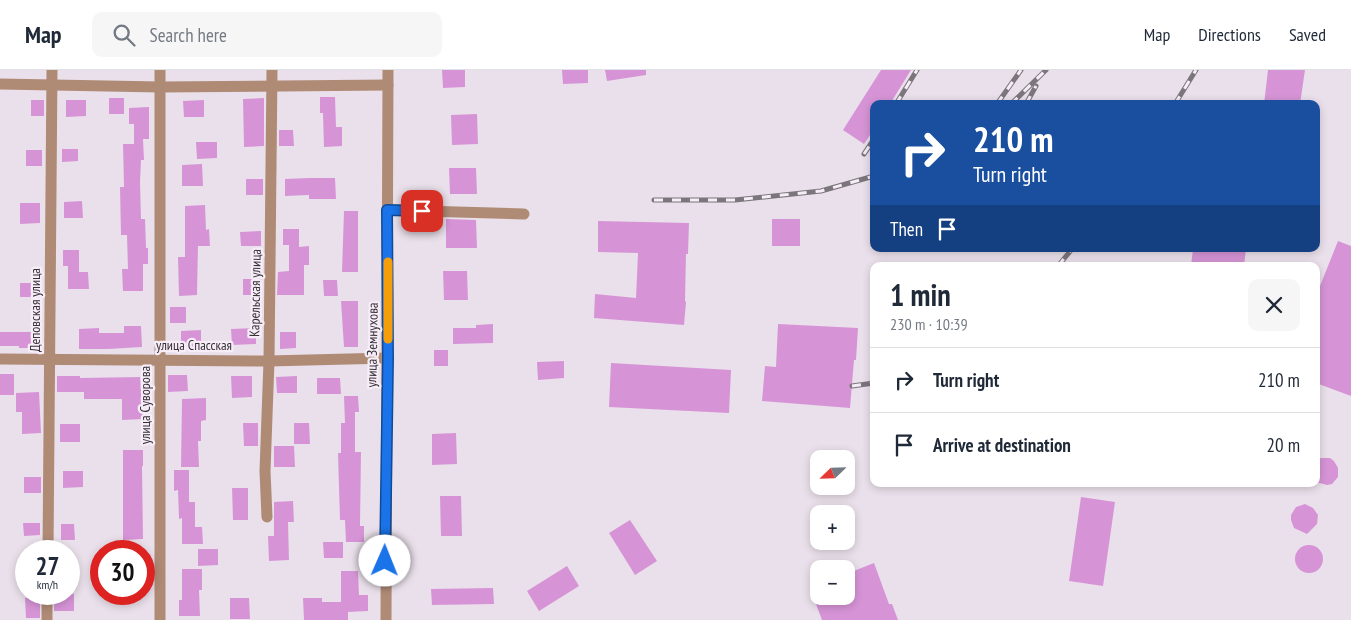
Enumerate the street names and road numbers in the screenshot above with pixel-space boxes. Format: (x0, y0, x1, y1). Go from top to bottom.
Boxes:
street label: Карельская улица (245, 249, 265, 337)
street label: Деповская улица (26, 268, 44, 352)
street label: улица Земнухова (362, 302, 382, 388)
street label: улица Спасская (156, 336, 232, 354)
street label: улица Суворова (136, 366, 154, 444)

